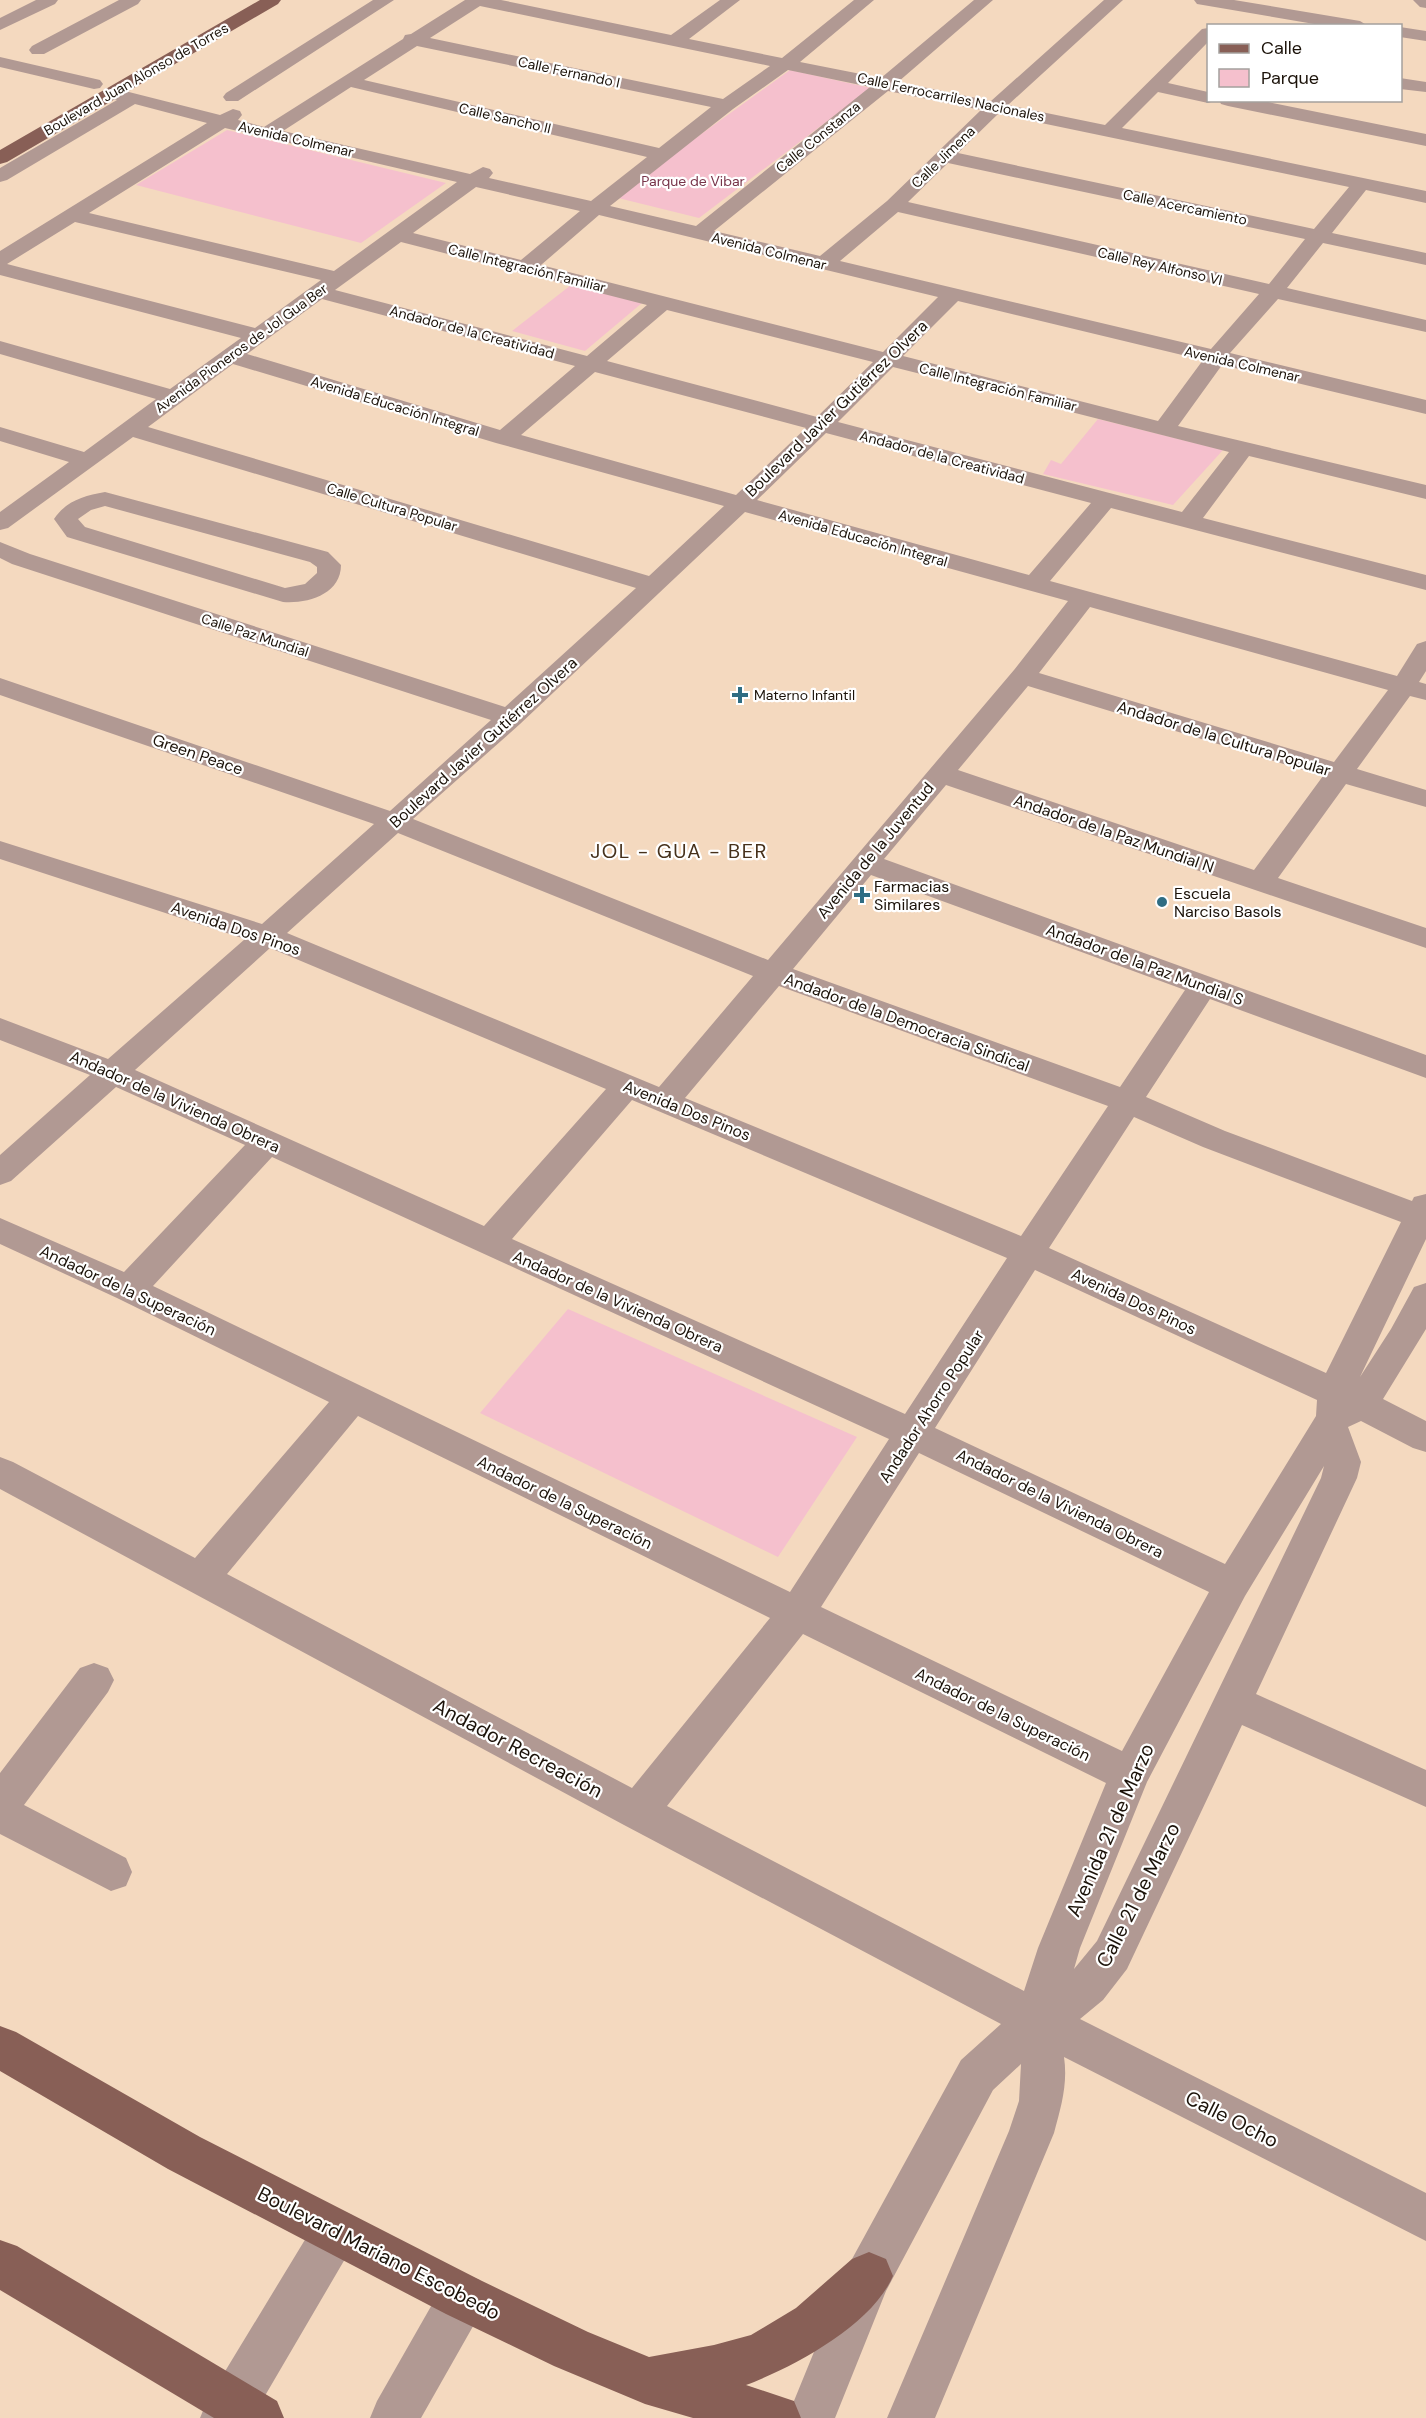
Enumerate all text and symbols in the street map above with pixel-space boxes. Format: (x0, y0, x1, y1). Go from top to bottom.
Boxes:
street label: Boulevard Juan Alonso de Torres (40, 19, 232, 139)
legend (1207, 24, 1402, 102)
text: Calle (1261, 36, 1302, 60)
street label: Calle Fernando I (516, 52, 622, 92)
text: Parque (1261, 66, 1319, 90)
street label: Calle Ferrocarriles Nacionales (856, 68, 1046, 126)
street label: Calle Constanza (772, 97, 864, 177)
street label: Calle Sancho II (457, 99, 553, 137)
street label: Avenida Colmenar (237, 117, 355, 161)
street label: Calle Jimena (907, 122, 979, 192)
park label: Parque de Vibar (641, 172, 745, 190)
street label: Calle Acercamiento (1121, 185, 1249, 229)
street label: Avenida Colmenar (710, 228, 828, 274)
street label: Calle Integración Familiar (446, 240, 608, 296)
street label: Calle Rey Alfonso VI (1096, 243, 1224, 289)
street label: Avenida Pioneros de Jol Gua Ber (151, 279, 331, 417)
street label: Andador de la Creatividad (388, 301, 556, 363)
street label: Boulevard Javier Gutiérrez Olvera (741, 315, 932, 501)
street label: Avenida Colmenar (1183, 342, 1301, 386)
street label: Calle Integración Familiar (917, 359, 1079, 415)
street label: Avenida Educación Integral (309, 372, 481, 440)
street label: Andador de la Creatividad (858, 426, 1026, 488)
street label: Calle Cultura Popular (325, 479, 459, 535)
street label: Avenida Educación Integral (776, 505, 950, 571)
street label: Calle Paz Mundial (199, 609, 311, 661)
street label: Boulevard Javier Gutiérrez Olvera (385, 652, 582, 832)
marker: Materno Infantil (731, 686, 749, 704)
place label: Materno Infantil (754, 686, 855, 704)
street label: Andador de la Cultura Popular (1114, 696, 1333, 781)
street label: Green Peace (150, 729, 246, 780)
street label: Avenida de la Juventud (812, 778, 939, 923)
street label: Andador de la Paz Mundial N (1011, 789, 1217, 878)
district label: JOL - GUA - BER (590, 838, 768, 864)
place label: Farmacias Similares (874, 876, 949, 915)
place label: Escuela Narciso Basols (1174, 883, 1282, 922)
marker: Farmacias Similares (855, 888, 869, 902)
marker: Escuela Narciso Basols (1155, 895, 1169, 909)
street label: Avenida Dos Pinos (168, 896, 303, 960)
street label: Andador de la Paz Mundial S (1043, 919, 1247, 1010)
street label: Andador de la Democracia Sindical (781, 968, 1032, 1077)
street label: Andador de la Vivienda Obrera (66, 1046, 283, 1157)
street label: Avenida Dos Pinos (620, 1075, 754, 1146)
street label: Andador de la Superación (36, 1240, 219, 1341)
street label: Andador de la Vivienda Obrera (509, 1246, 726, 1357)
street label: Avenida Dos Pinos (1068, 1263, 1200, 1340)
street label: Andador Ahorro Popular (874, 1326, 989, 1487)
street label: Andador de la Vivienda Obrera (953, 1444, 1167, 1563)
street label: Andador de la Superación (474, 1451, 656, 1554)
street label: Andador de la Superación (912, 1663, 1094, 1766)
street label: Andador Recreación (429, 1692, 607, 1804)
street label: Avenida 21 de Marzo (1060, 1739, 1160, 1921)
street label: Calle 21 de Marzo (1090, 1818, 1186, 1972)
street label: Calle Ocho (1181, 2084, 1283, 2154)
street label: Boulevard Mariano Escobedo (253, 2180, 505, 2326)

